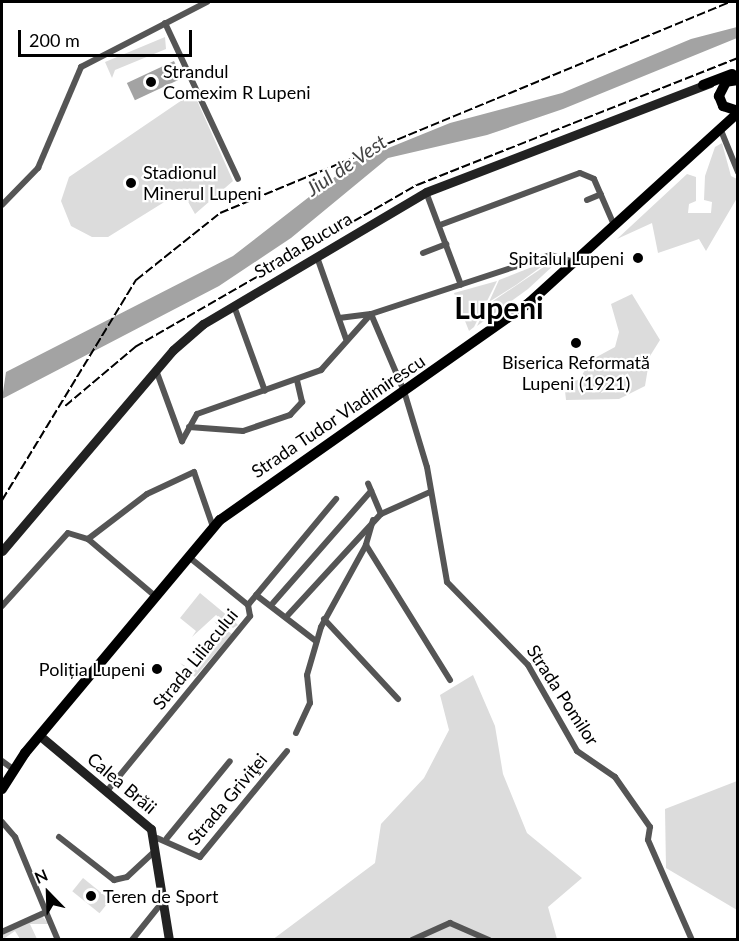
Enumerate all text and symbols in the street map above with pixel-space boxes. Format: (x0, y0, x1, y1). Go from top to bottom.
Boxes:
scale bar (21, 18, 195, 56)
text: 200 m (29, 29, 80, 51)
place label: Strandul Comexim R Lupeni (163, 61, 311, 104)
marker: Strandul Comexim R Lupeni (144, 75, 158, 89)
water label: Jiul de Vest (301, 129, 391, 201)
place label: Stadionul Minerul Lupeni (143, 162, 262, 204)
marker: Stadionul Minerul Lupeni (124, 176, 138, 190)
street label: Strada Bucura (250, 207, 356, 283)
place label: Spitalul Lupeni (509, 247, 624, 269)
marker: Spitalul Lupeni (629, 249, 647, 267)
district label: Lupeni (454, 289, 544, 325)
marker: Biserica Reformată Lupeni (1921) (569, 336, 583, 350)
street label: Strada Tudor Vladimirescu (247, 349, 429, 483)
place label: Biserica Reformată Lupeni (1921) (502, 352, 650, 394)
street label: Strada Liliacului (148, 604, 242, 714)
street label: Strada Pomilor (522, 641, 604, 749)
place label: Poliția Lupeni (39, 658, 145, 680)
marker: Poliția Lupeni (150, 662, 164, 676)
street label: Calea Brăii (83, 748, 161, 818)
street label: Strada Griviţei (183, 749, 271, 849)
north arrow (18, 863, 78, 923)
text: N (31, 865, 50, 887)
place label: Teren de Sport (103, 885, 218, 907)
marker: Teren de Sport (84, 889, 98, 903)

